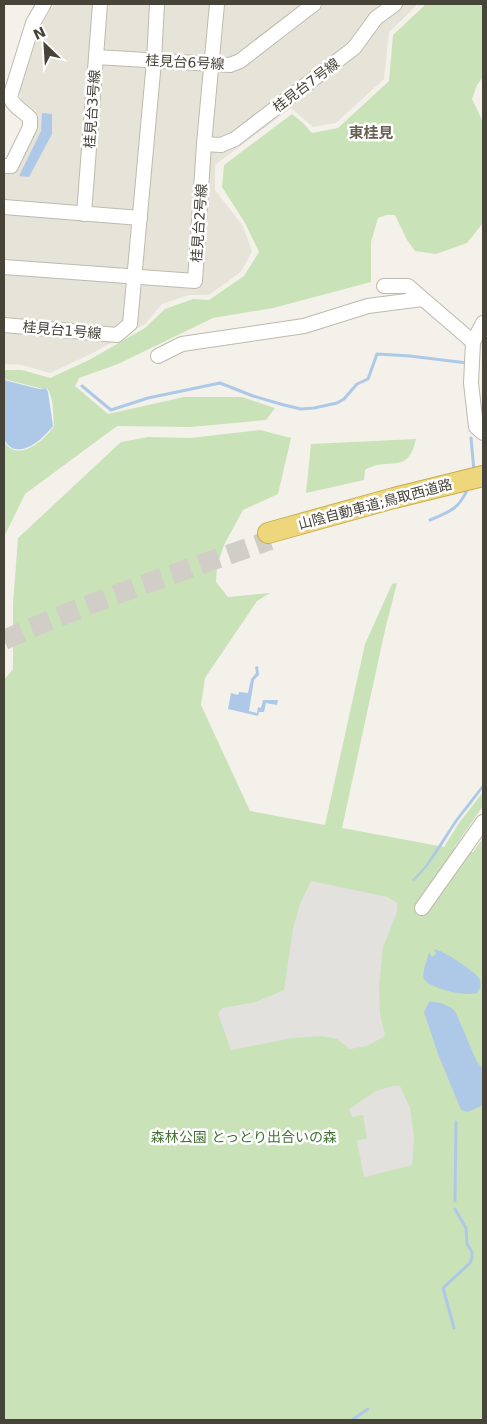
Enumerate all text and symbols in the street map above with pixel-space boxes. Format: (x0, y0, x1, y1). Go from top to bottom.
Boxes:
north arrow (20, 20, 70, 70)
text: N (31, 23, 48, 43)
street label: 桂見台6号線 (145, 52, 225, 72)
street label: 桂見台7号線 (270, 55, 342, 115)
street label: 桂見台3号線 (81, 69, 103, 149)
district label: 東桂見 (348, 124, 394, 142)
street label: 桂見台2号線 (188, 183, 210, 263)
street label: 桂見台1号線 (22, 319, 102, 341)
street label: 山陰自動車道;鳥取西道路 (296, 476, 454, 532)
park label: 森林公園 とっとり出合いの森 (151, 1129, 337, 1145)

